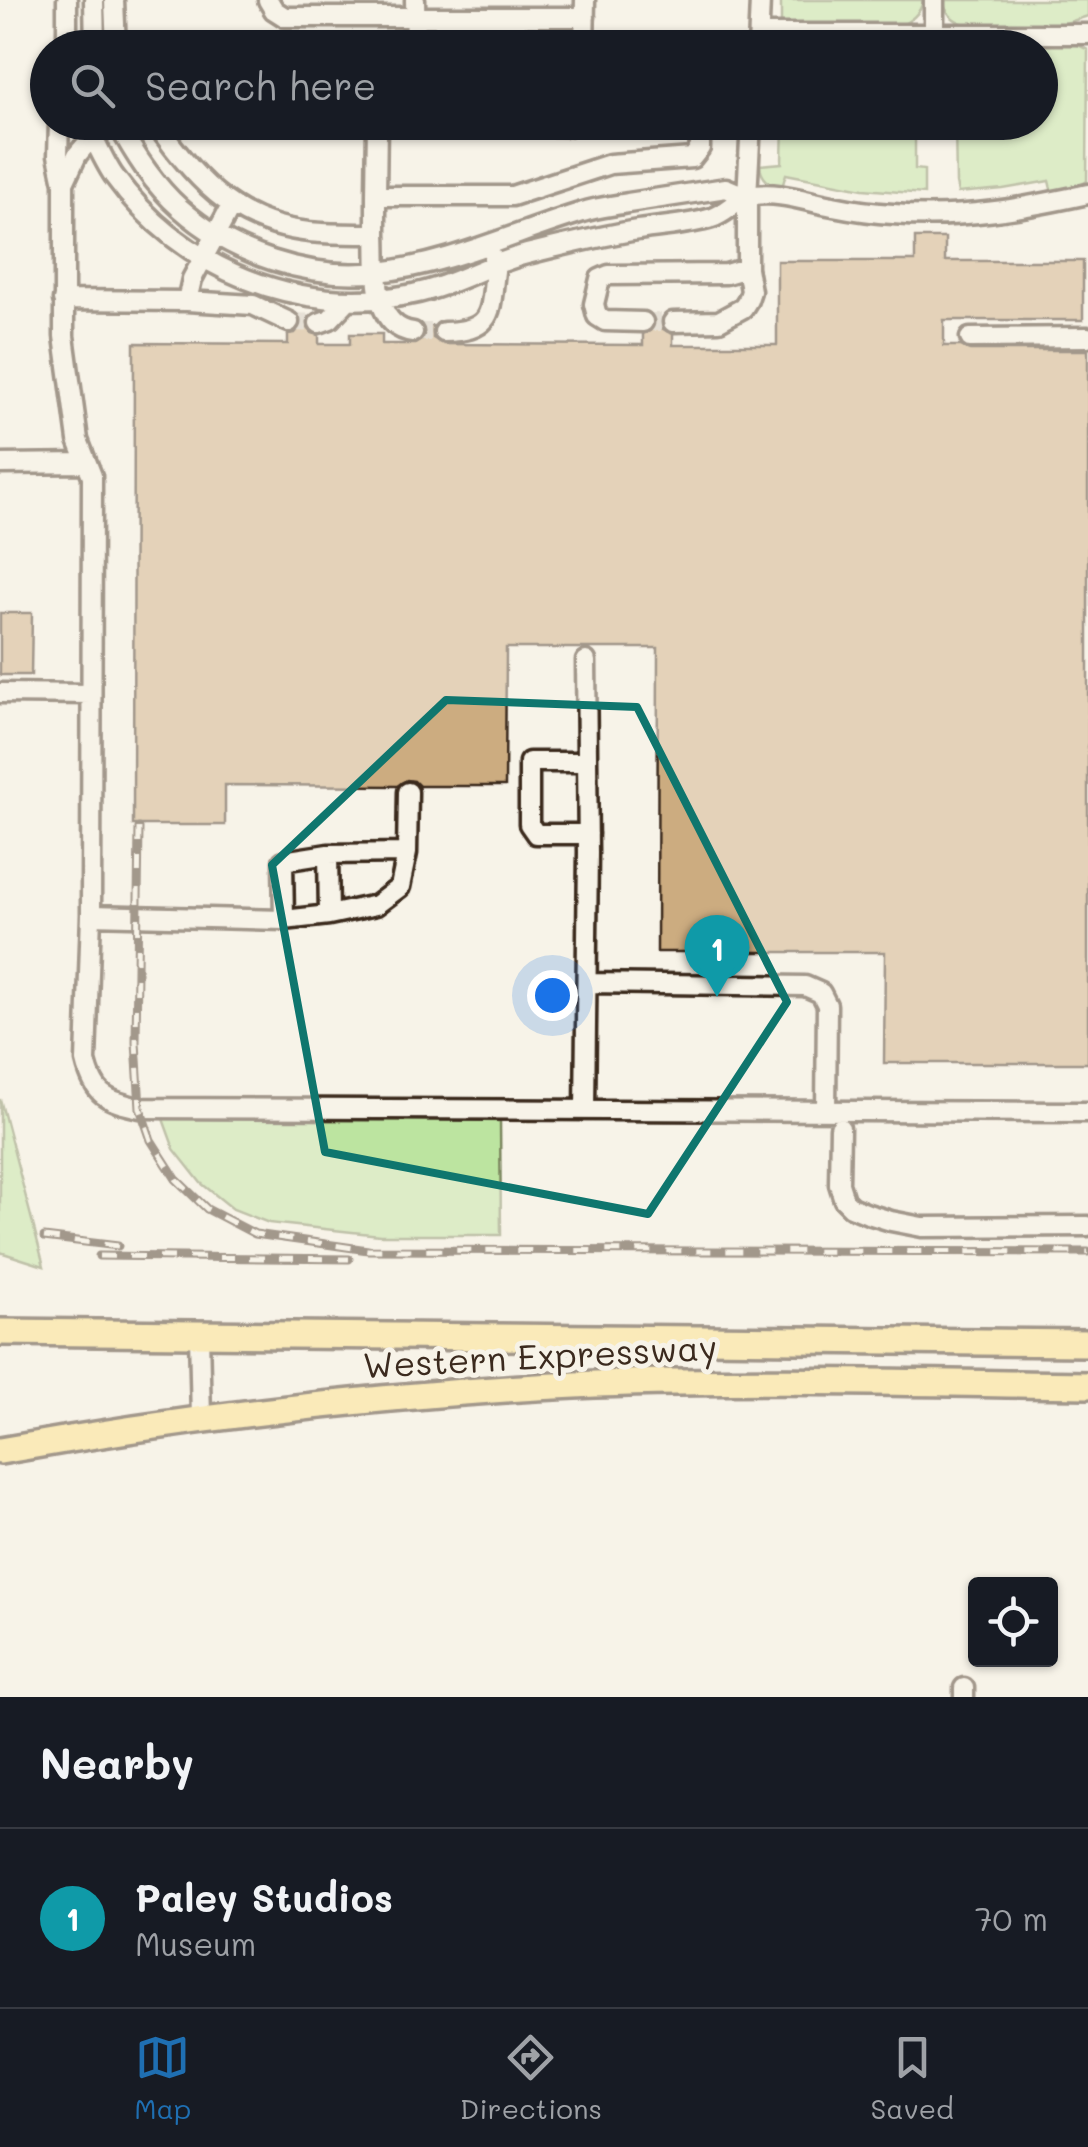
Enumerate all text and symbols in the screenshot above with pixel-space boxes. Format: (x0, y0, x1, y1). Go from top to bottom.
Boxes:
search box (30, 30, 1058, 140)
icon: search (65, 58, 120, 113)
text: Search here (145, 60, 376, 110)
pin: 1 (684, 914, 750, 997)
your location (527, 970, 578, 1021)
street label: Western Expressway (362, 1323, 718, 1387)
map controls (968, 1577, 1058, 1667)
button: locate (968, 1577, 1058, 1667)
text: Nearby (40, 1735, 194, 1790)
text: Paley Studios (135, 1872, 393, 1922)
text: 1 (65, 1897, 80, 1939)
text: 70 m (975, 1897, 1048, 1939)
text: Museum (135, 1922, 256, 1964)
tab: Map (134, 2030, 191, 2126)
tab: Directions (460, 2030, 602, 2126)
tab: Saved (871, 2030, 954, 2126)

